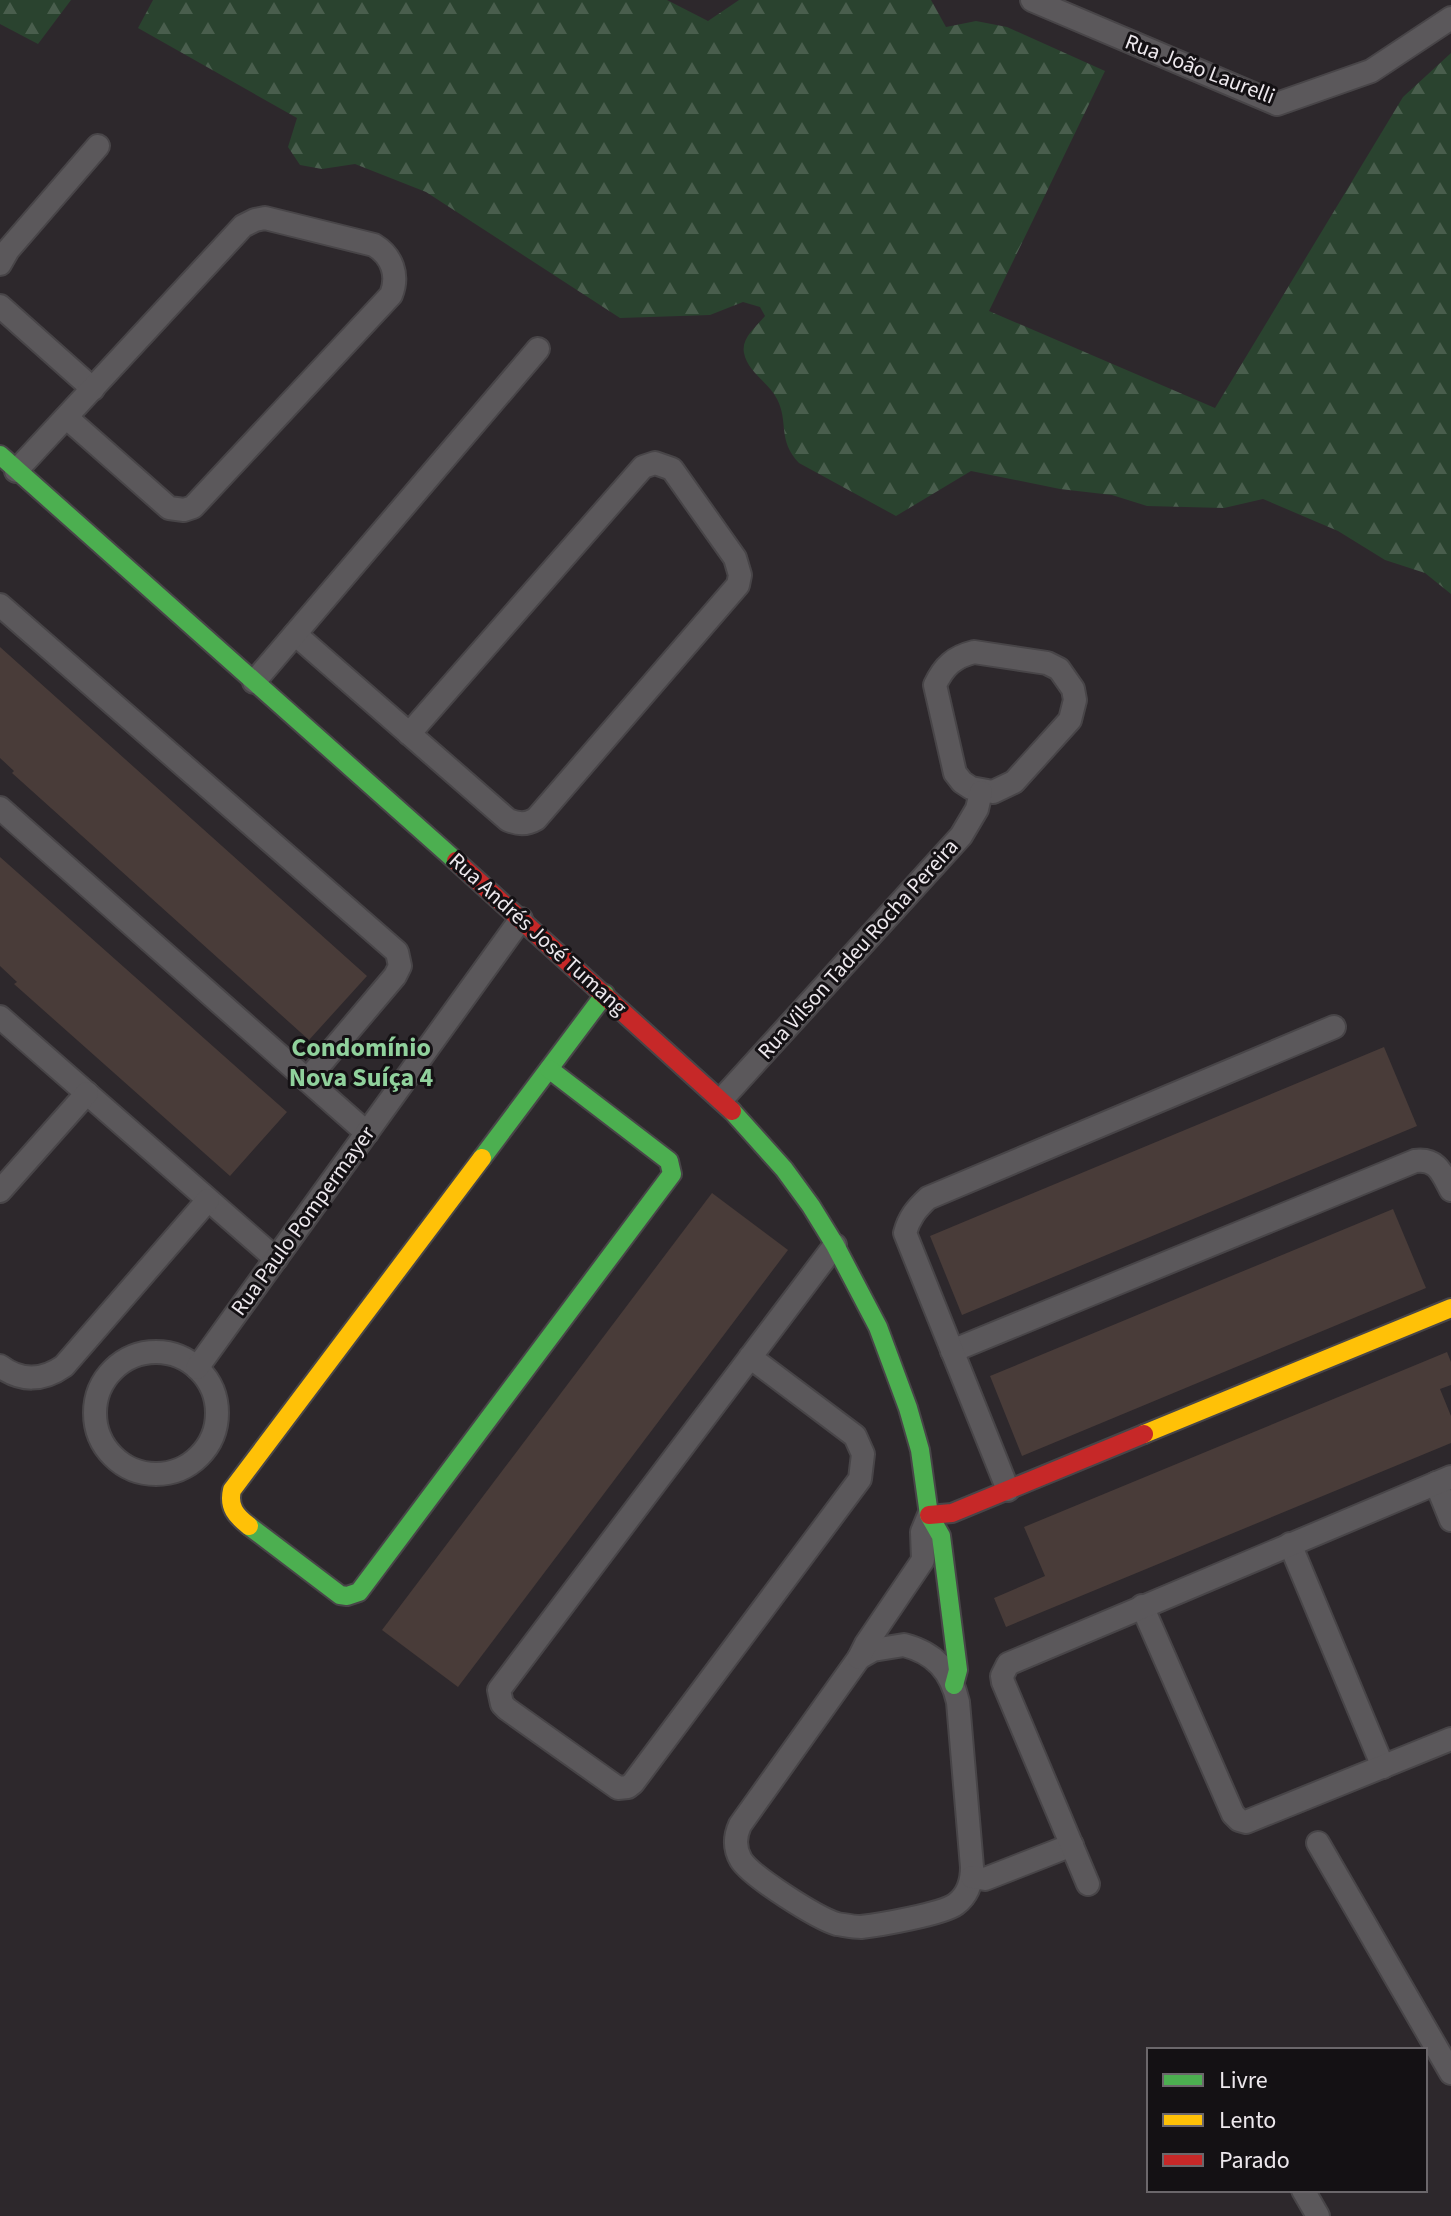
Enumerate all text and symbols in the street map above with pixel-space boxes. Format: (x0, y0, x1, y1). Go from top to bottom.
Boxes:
street label: Rua João Laurelli (1120, 26, 1280, 112)
street label: Rua Vilson Tadeu Rocha Pereira (750, 832, 966, 1066)
street label: Rua Andrés José Tumang (442, 845, 634, 1023)
district label: Condomínio Nova Suíça 4 (289, 1029, 433, 1096)
street label: Rua Paulo Pompermayer (223, 1119, 383, 1322)
legend (1147, 2048, 1427, 2192)
text: Livre (1219, 2063, 1268, 2098)
text: Lento (1219, 2103, 1276, 2138)
text: Parado (1219, 2143, 1290, 2178)

